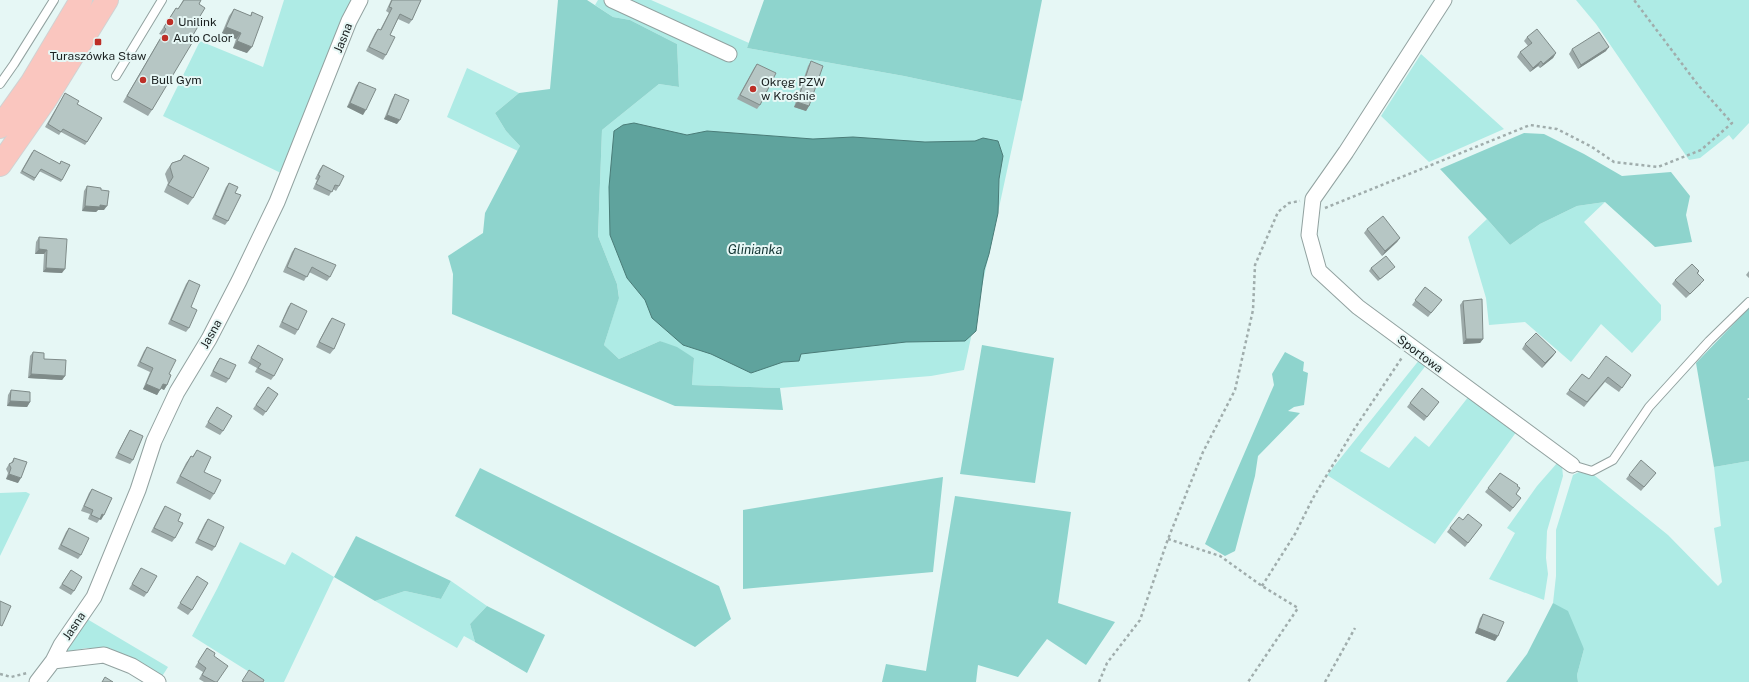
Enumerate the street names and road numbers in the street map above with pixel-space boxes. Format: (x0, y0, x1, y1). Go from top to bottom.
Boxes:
street label: Jasna (331, 21, 355, 55)
street label: Jasna (197, 317, 225, 351)
street label: Sportowa (1394, 332, 1446, 376)
street label: Jasna (60, 609, 88, 643)

